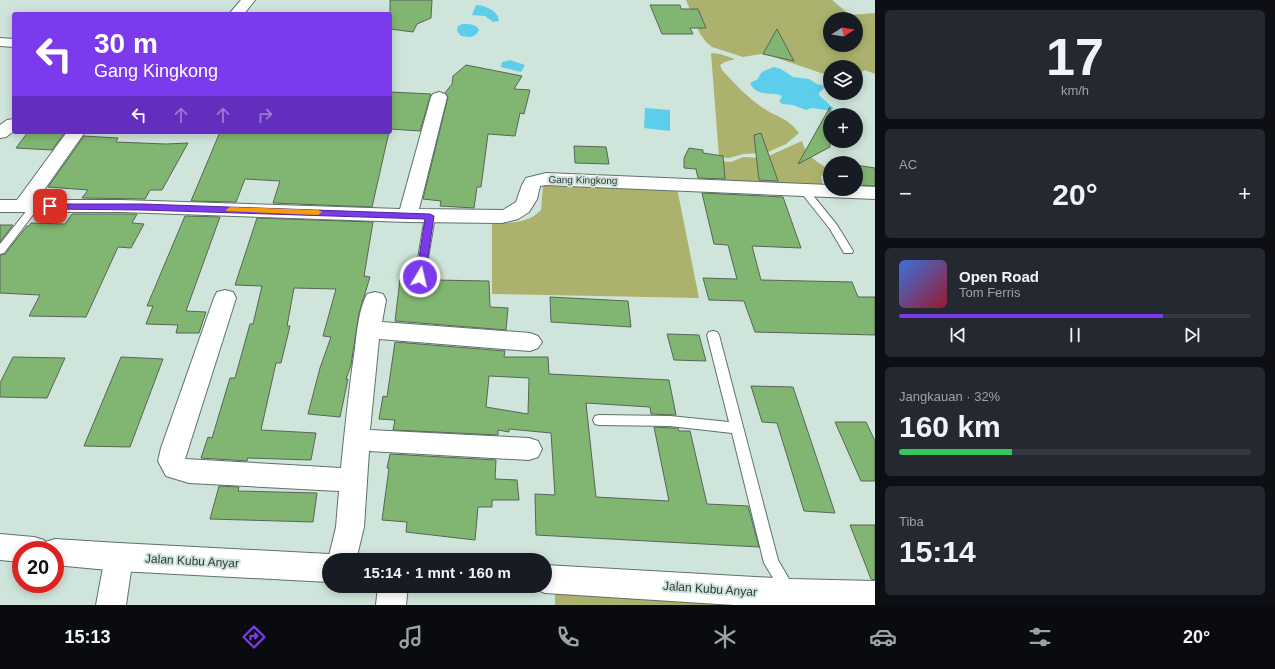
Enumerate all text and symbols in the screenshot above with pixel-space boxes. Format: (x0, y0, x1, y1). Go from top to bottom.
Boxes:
north arrow (823, 12, 863, 52)
map controls (823, 12, 863, 196)
icon: left (28, 28, 80, 80)
text: 30 m (94, 28, 158, 59)
text: 17 (1046, 28, 1104, 86)
button: layers (823, 60, 863, 100)
text: Gang Kingkong (94, 61, 218, 81)
text: km/h (1061, 83, 1089, 98)
icon: left (128, 104, 150, 126)
icon: ahead (170, 104, 192, 126)
icon: ahead (212, 104, 234, 126)
icon: right (254, 104, 276, 126)
button: + (823, 108, 863, 148)
button: − (823, 156, 863, 196)
text: AC (899, 157, 917, 172)
street label: Gang Kingkong (548, 174, 618, 186)
text: 20° (1052, 178, 1098, 211)
text: − (899, 181, 912, 206)
text: + (1238, 181, 1251, 206)
pin (33, 189, 67, 223)
icon: arrive (39, 195, 61, 217)
position arrow (399, 256, 441, 298)
text: Open Road (959, 268, 1039, 285)
text: Tom Ferris (959, 285, 1020, 300)
icon: previous (947, 324, 969, 346)
icon: pause (1064, 324, 1086, 346)
icon: next (1181, 324, 1203, 346)
text: Jangkauan · 32% (899, 389, 1000, 404)
text: 160 km (899, 410, 1001, 443)
text: Tiba (899, 514, 924, 529)
text: 15:14 (899, 535, 976, 568)
speed limit sign: 20 (12, 541, 64, 593)
street label: Jalan Kubu Anyar (145, 552, 239, 570)
text: 15:14 · 1 mnt · 160 m (363, 564, 511, 581)
street label: Jalan Kubu Anyar (663, 579, 757, 599)
icon: directions (240, 623, 268, 651)
icon: music (397, 623, 425, 651)
icon: phone (554, 623, 582, 651)
icon: climate (711, 623, 739, 651)
icon: car (869, 623, 897, 651)
icon: filters (1026, 623, 1054, 651)
text: 15:13 (65, 627, 111, 647)
text: 20° (1183, 627, 1210, 647)

